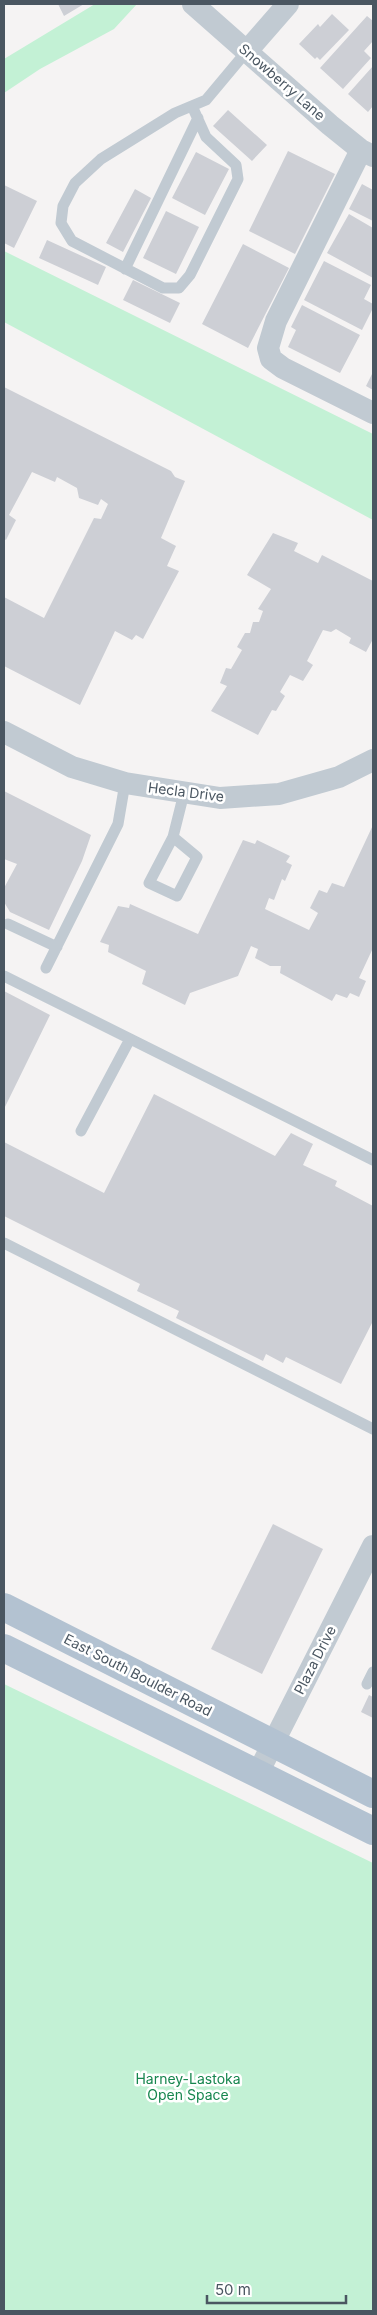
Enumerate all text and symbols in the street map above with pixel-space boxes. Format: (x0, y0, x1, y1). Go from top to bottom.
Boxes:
street label: Snowberry Lane (236, 40, 329, 124)
street label: Hecla Drive (147, 778, 225, 805)
street label: Plaza Drive (290, 1623, 339, 1697)
street label: East South Boulder Road (61, 1630, 215, 1719)
park label: Harney-Lastoka Open Space (135, 2070, 241, 2103)
scale bar (207, 2272, 346, 2304)
text: 50 m (215, 2280, 251, 2299)

